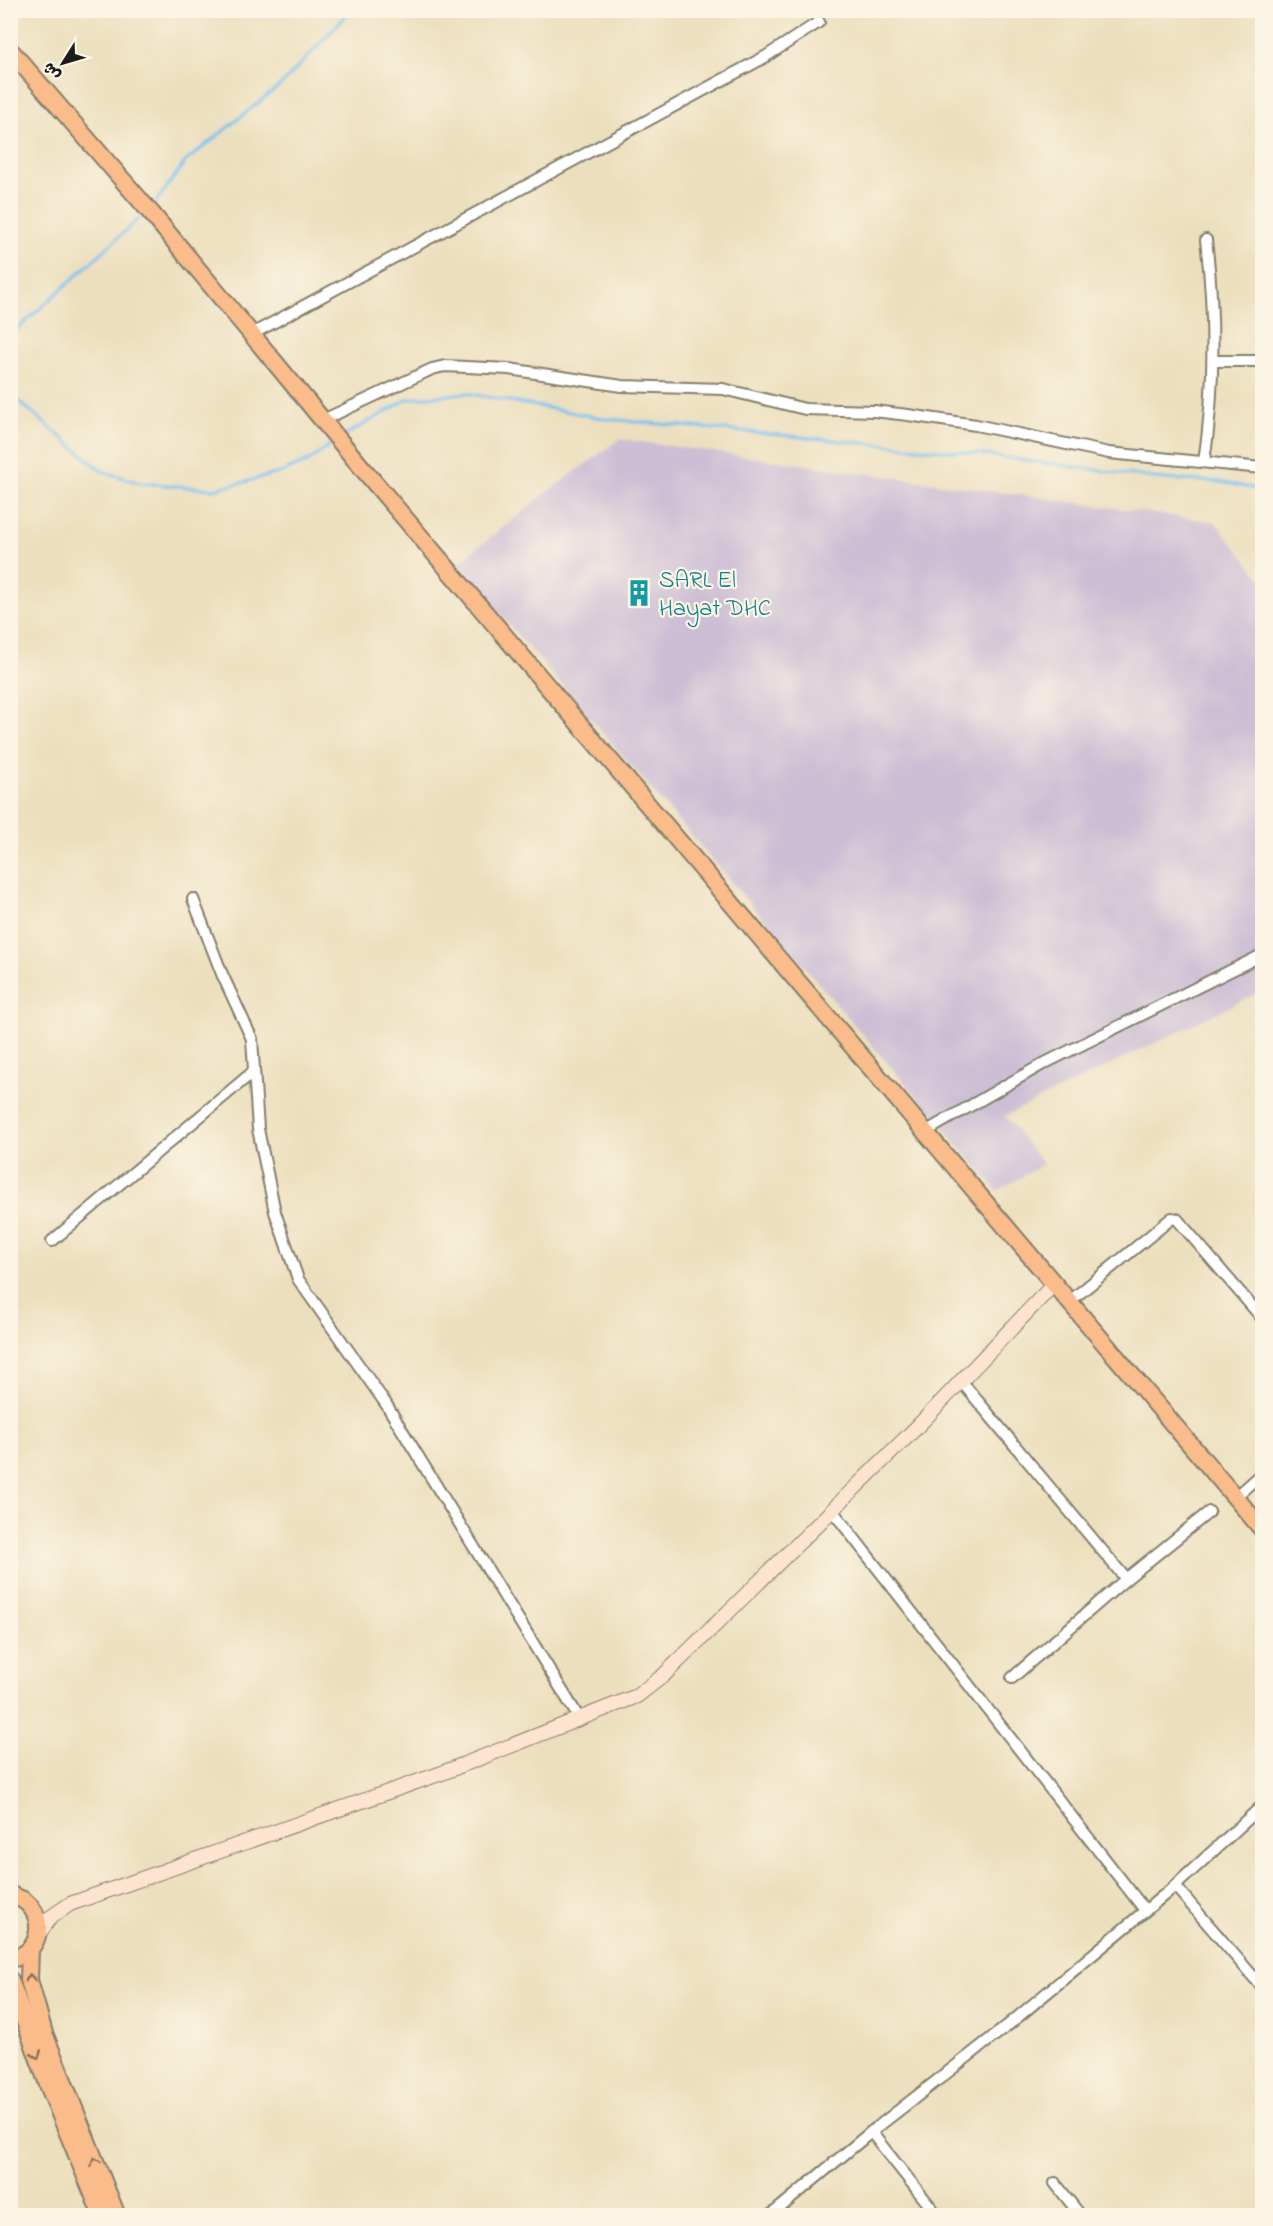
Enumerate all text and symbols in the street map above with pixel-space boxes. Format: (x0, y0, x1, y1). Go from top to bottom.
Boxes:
north arrow (33, 33, 93, 93)
text: ش (38, 57, 68, 85)
place label: SARL El Hayat DHC (659, 564, 771, 628)
building icon: SARL El Hayat DHC (624, 578, 654, 608)
one-way arrow (24, 1974, 37, 1983)
one-way arrow (30, 2049, 42, 2060)
one-way arrow (89, 2157, 102, 2167)

